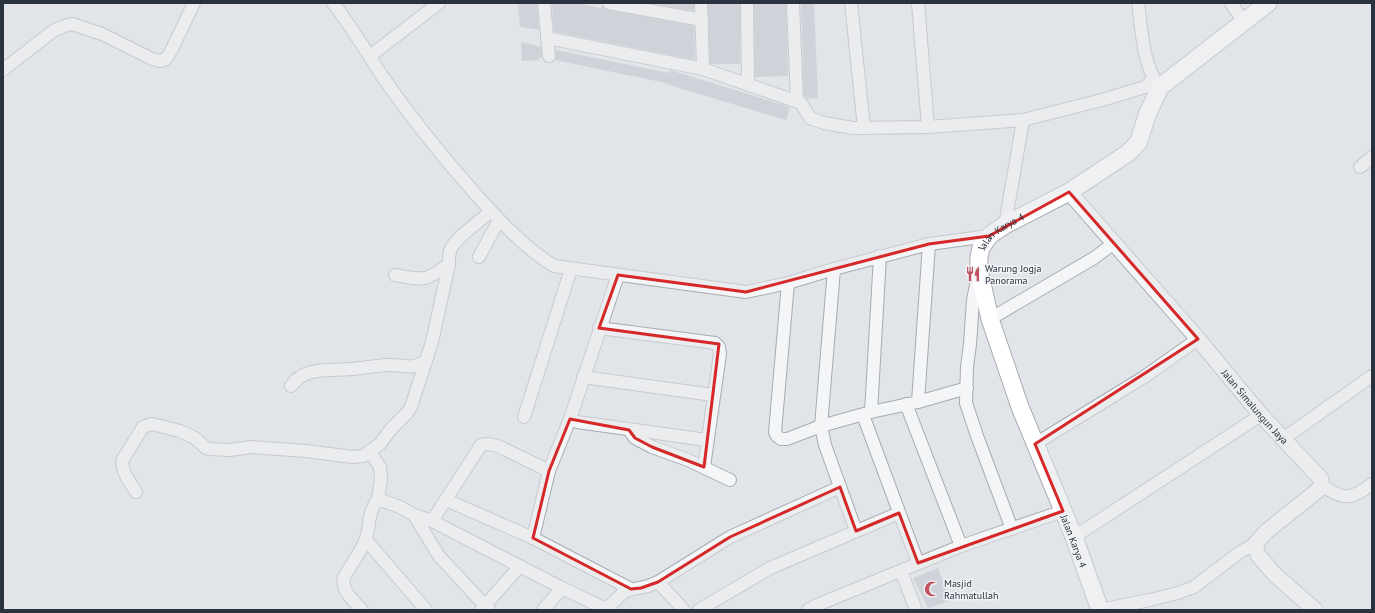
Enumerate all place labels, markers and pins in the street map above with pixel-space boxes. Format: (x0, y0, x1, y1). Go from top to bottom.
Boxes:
place label: Warung Jogja Panorama (985, 262, 1041, 287)
restaurant icon: Warung Jogja Panorama (964, 265, 982, 283)
place label: Masjid Rahmatullah (944, 577, 998, 602)
mosque icon: Masjid Rahmatullah (923, 580, 941, 598)

